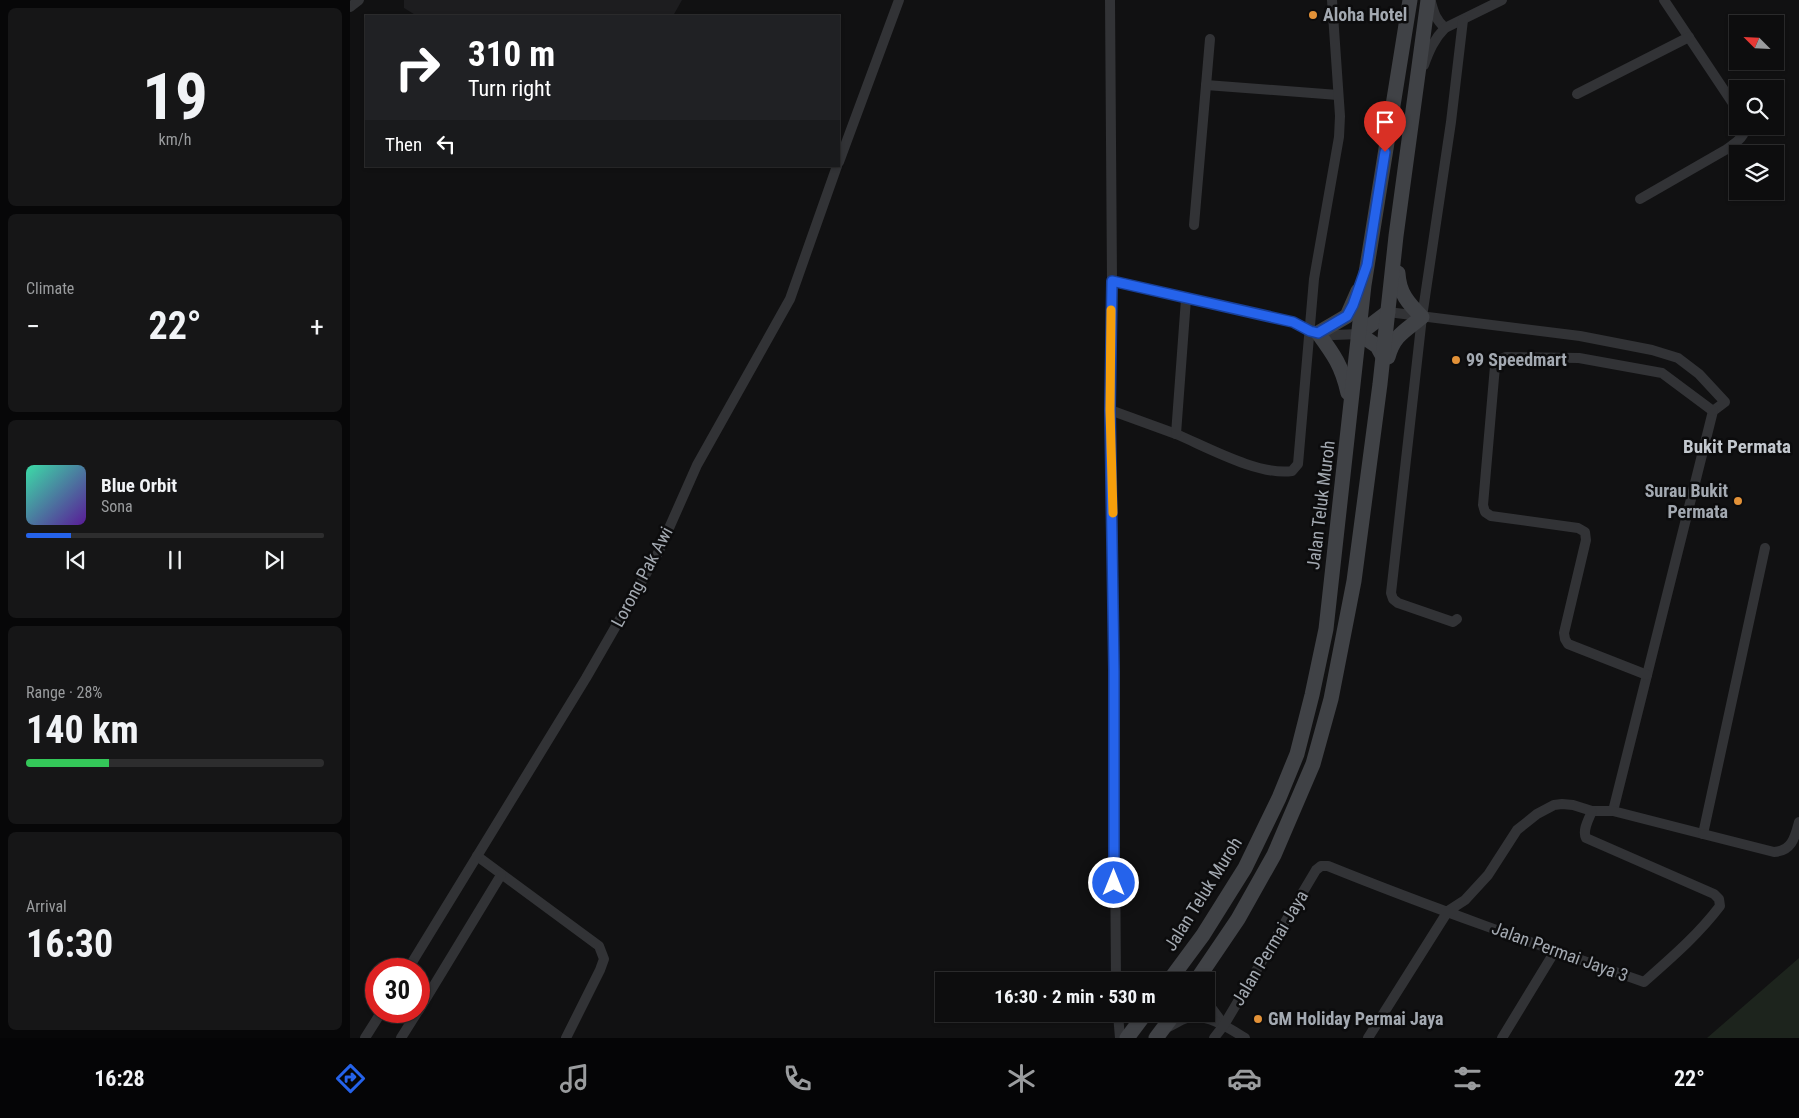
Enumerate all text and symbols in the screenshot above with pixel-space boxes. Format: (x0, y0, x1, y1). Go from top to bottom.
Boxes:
place label: Aloha Hotel (1323, 4, 1407, 25)
marker: Aloha Hotel (1307, 9, 1319, 21)
north arrow (1729, 15, 1784, 70)
map controls (1729, 15, 1784, 200)
text: 310 m (468, 34, 555, 75)
icon: right (385, 35, 450, 100)
text: 19 (142, 59, 208, 135)
text: Turn right (468, 76, 551, 101)
button: search (1729, 80, 1784, 135)
pin (1364, 101, 1406, 152)
icon: arrive (1371, 108, 1399, 136)
text: km/h (159, 130, 191, 149)
icon: left (432, 130, 460, 158)
text: Then (385, 133, 422, 156)
button: layers (1729, 145, 1784, 200)
text: Climate (26, 279, 74, 298)
text: 22° (148, 304, 202, 348)
text: − (26, 310, 40, 343)
text: + (310, 310, 324, 343)
place label: 99 Speedmart (1466, 349, 1567, 370)
marker: 99 Speedmart (1450, 354, 1462, 366)
district label: Bukit Permata (1683, 435, 1791, 458)
street label: Jalan Teluk Muroh (1302, 439, 1339, 571)
text: Blue Orbit (101, 474, 177, 497)
place label: Surau Bukit Permata (1645, 480, 1728, 522)
marker: Surau Bukit Permata (1732, 495, 1744, 507)
text: Sona (101, 497, 133, 516)
street label: Lorong Pak Awi (606, 523, 677, 630)
icon: previous (62, 546, 90, 574)
icon: pause (161, 546, 189, 574)
icon: next (260, 546, 288, 574)
text: Range · 28% (26, 683, 102, 702)
text: 140 km (26, 708, 139, 752)
street label: Jalan Teluk Muroh (1159, 833, 1246, 954)
position arrow (1087, 856, 1139, 908)
street label: Jalan Permai Jaya (1227, 886, 1312, 1009)
text: Arrival (26, 897, 67, 916)
street label: Jalan Permai Jaya 3 (1489, 917, 1631, 986)
text: 16:30 (26, 922, 113, 966)
speed limit sign: 30 (365, 958, 430, 1023)
text: 16:30 · 2 min · 530 m (994, 985, 1156, 1008)
place label: GM Holiday Permai Jaya (1268, 1008, 1444, 1029)
marker: GM Holiday Permai Jaya (1252, 1013, 1264, 1025)
icon: directions (333, 1061, 368, 1096)
icon: music (557, 1061, 592, 1096)
icon: phone (780, 1061, 815, 1096)
icon: climate (1004, 1061, 1039, 1096)
icon: car (1227, 1061, 1262, 1096)
icon: filters (1450, 1061, 1485, 1096)
text: 16:28 (94, 1066, 145, 1091)
text: 22° (1674, 1066, 1705, 1091)

